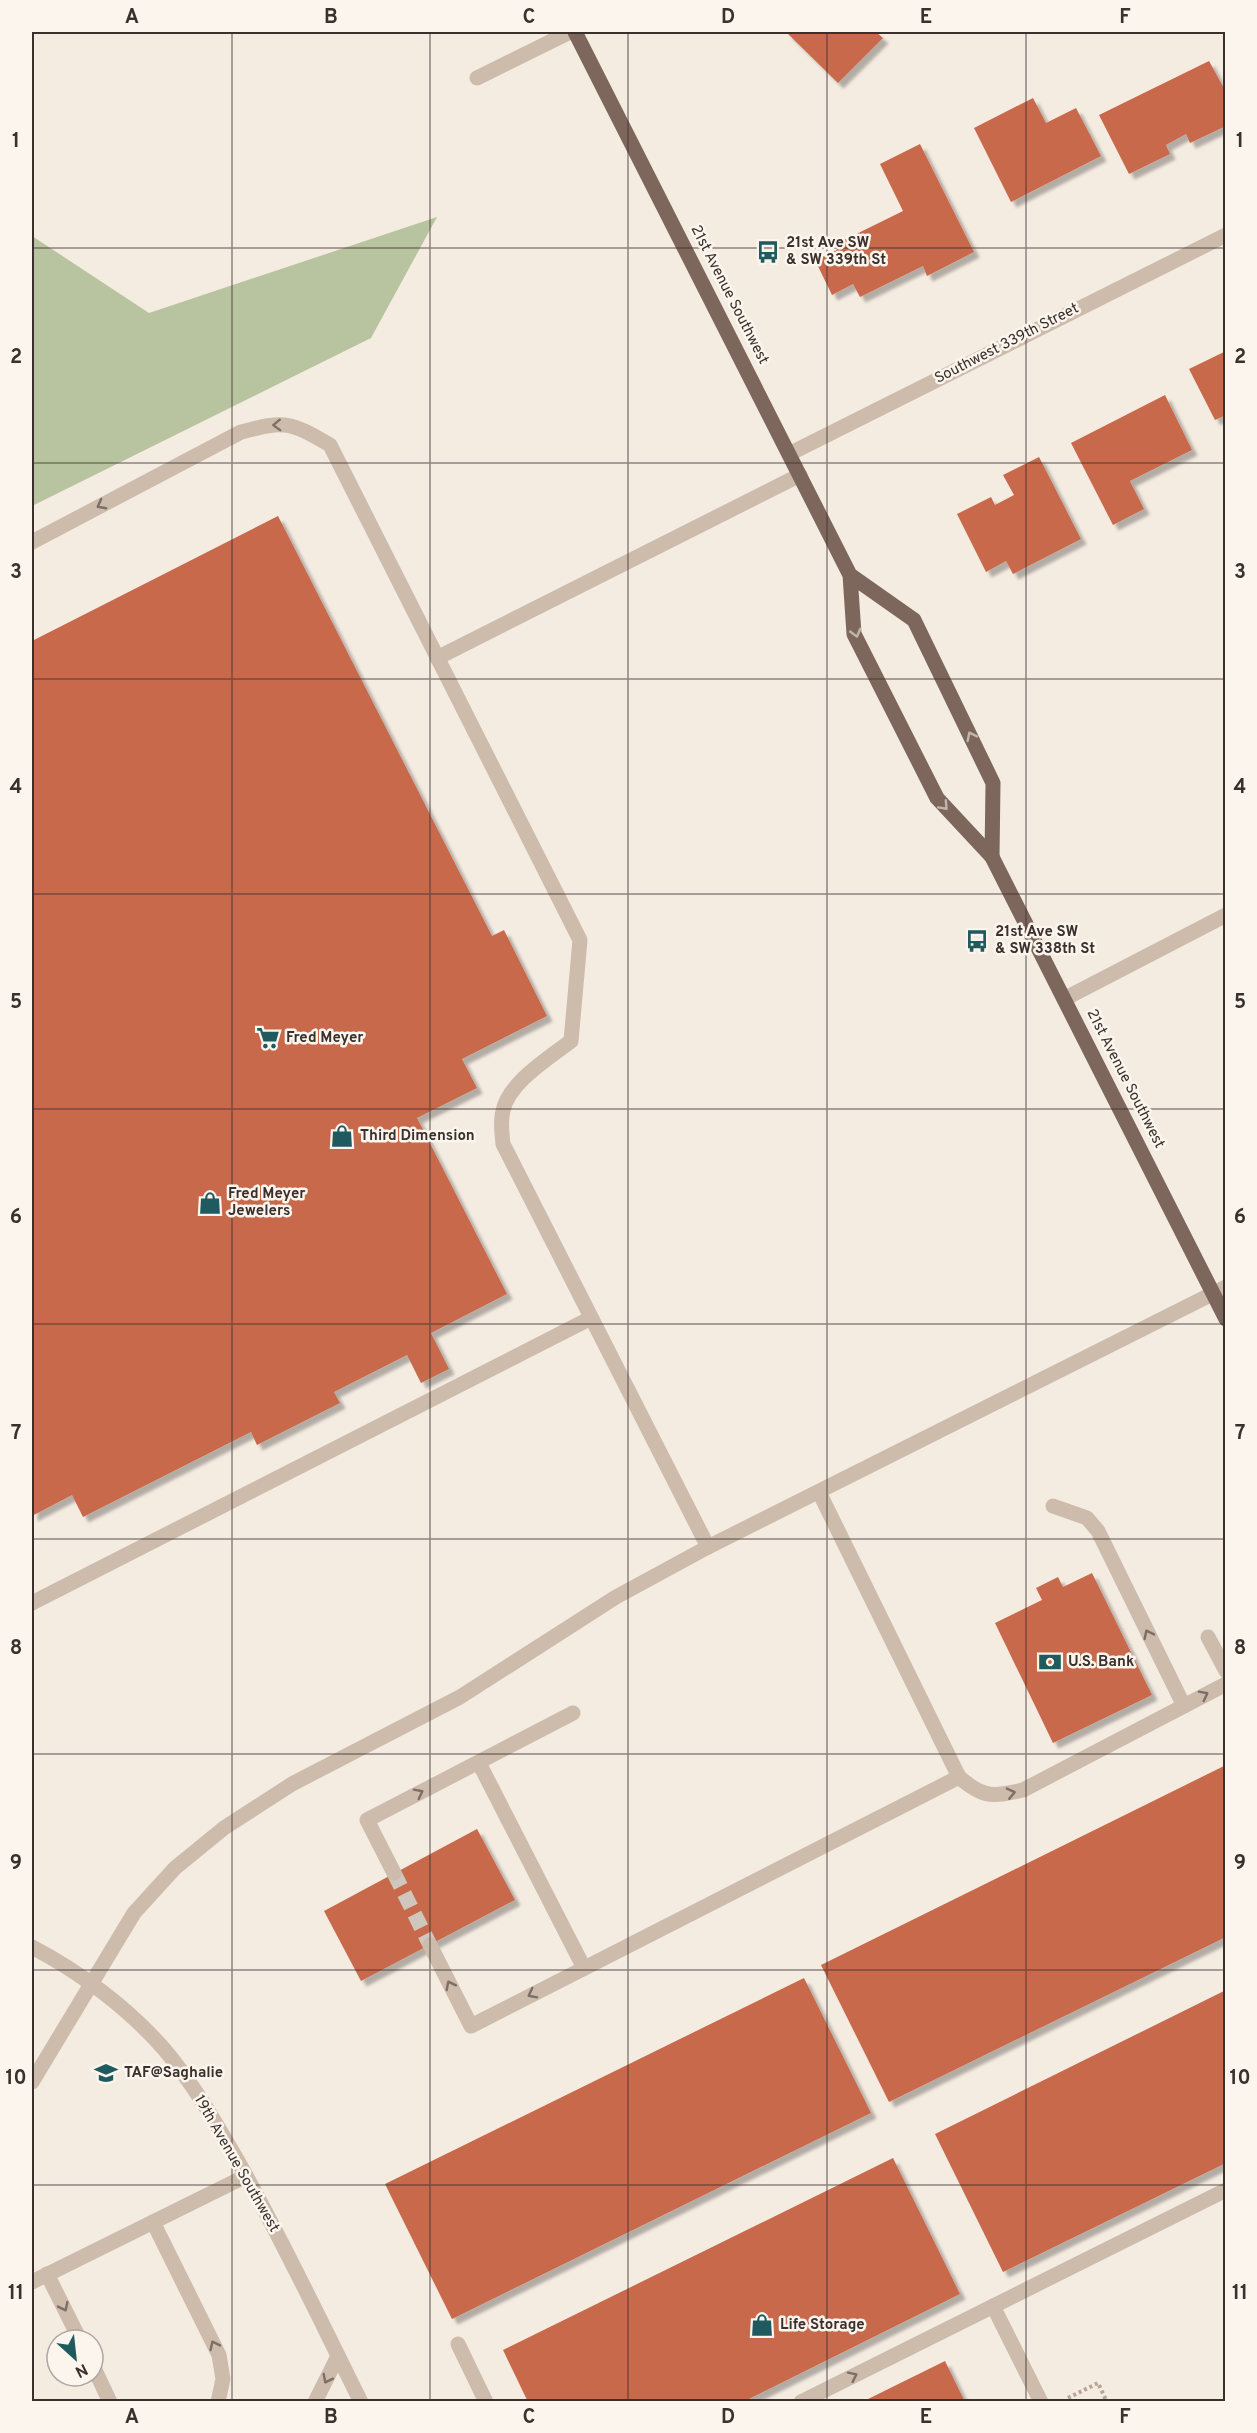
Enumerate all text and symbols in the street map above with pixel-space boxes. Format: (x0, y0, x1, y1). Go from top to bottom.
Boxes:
text: A (125, 5, 139, 31)
text: B (324, 5, 338, 31)
text: C (523, 5, 535, 31)
text: D (721, 5, 735, 31)
text: E (920, 5, 932, 31)
text: F (1119, 5, 1131, 31)
text: 1 (12, 129, 20, 155)
text: 1 (1236, 129, 1244, 155)
street label: 21st Avenue Southwest (686, 222, 772, 368)
place label: 21st Ave SW & SW 339th St (786, 234, 886, 270)
bus stop icon: 21st Ave SW & SW 339th St (755, 239, 781, 265)
street label: Southwest 339th Street (932, 299, 1082, 389)
text: 2 (10, 345, 22, 371)
text: 2 (1234, 345, 1246, 371)
one-way arrow (273, 418, 282, 431)
one-way arrow (97, 498, 107, 509)
text: 3 (10, 560, 22, 586)
text: 3 (1234, 560, 1246, 586)
one-way arrow (849, 627, 861, 638)
one-way arrow (966, 732, 978, 743)
text: 4 (10, 775, 22, 801)
text: 4 (1234, 775, 1246, 801)
one-way arrow (937, 799, 948, 810)
place label: 21st Ave SW & SW 338th St (995, 923, 1095, 959)
bus stop icon: 21st Ave SW & SW 338th St (964, 928, 990, 954)
text: 5 (10, 990, 22, 1016)
text: 5 (1234, 990, 1246, 1016)
street label: 21st Avenue Southwest (1082, 1006, 1168, 1152)
supermarket icon: Fred Meyer (255, 1025, 281, 1051)
place label: Fred Meyer (286, 1029, 364, 1048)
shop icon: Third Dimension (329, 1123, 355, 1149)
place label: Third Dimension (360, 1127, 475, 1146)
place label: Fred Meyer Jewelers (228, 1185, 306, 1221)
shop icon: Fred Meyer Jewelers (197, 1190, 223, 1216)
text: 6 (10, 1205, 22, 1231)
text: 6 (1234, 1205, 1246, 1231)
text: 7 (11, 1421, 21, 1447)
text: 7 (1235, 1421, 1245, 1447)
one-way arrow (1144, 1630, 1156, 1641)
text: 8 (10, 1636, 22, 1662)
text: 8 (1234, 1636, 1246, 1662)
bank icon: U.S. Bank (1037, 1649, 1063, 1675)
place label: U.S. Bank (1068, 1653, 1134, 1672)
one-way arrow (1198, 1691, 1209, 1703)
one-way arrow (1006, 1787, 1016, 1800)
one-way arrow (413, 1789, 424, 1800)
text: 9 (10, 1851, 22, 1877)
text: 9 (1234, 1851, 1246, 1877)
one-way arrow (446, 1981, 458, 1992)
one-way arrow (528, 1987, 539, 1999)
school or university icon: TAF@Saghalie (93, 2060, 119, 2086)
place label: TAF@Saghalie (124, 2064, 223, 2083)
text: 10 (5, 2066, 27, 2092)
text: 10 (1229, 2066, 1251, 2092)
street label: 19th Avenue Southwest (189, 2092, 283, 2236)
text: 11 (8, 2281, 24, 2307)
text: 11 (1232, 2281, 1248, 2307)
one-way arrow (56, 2301, 68, 2312)
shop icon: Life Storage (749, 2312, 775, 2338)
place label: Life Storage (780, 2316, 865, 2335)
north arrow (45, 2328, 105, 2388)
one-way arrow (210, 2340, 221, 2351)
text: N (71, 2358, 91, 2381)
one-way arrow (847, 2371, 858, 2383)
one-way arrow (322, 2372, 334, 2383)
text: A (125, 2405, 139, 2431)
text: B (324, 2405, 338, 2431)
text: C (523, 2405, 535, 2431)
text: D (721, 2405, 735, 2431)
text: E (920, 2405, 932, 2431)
text: F (1119, 2405, 1131, 2431)

